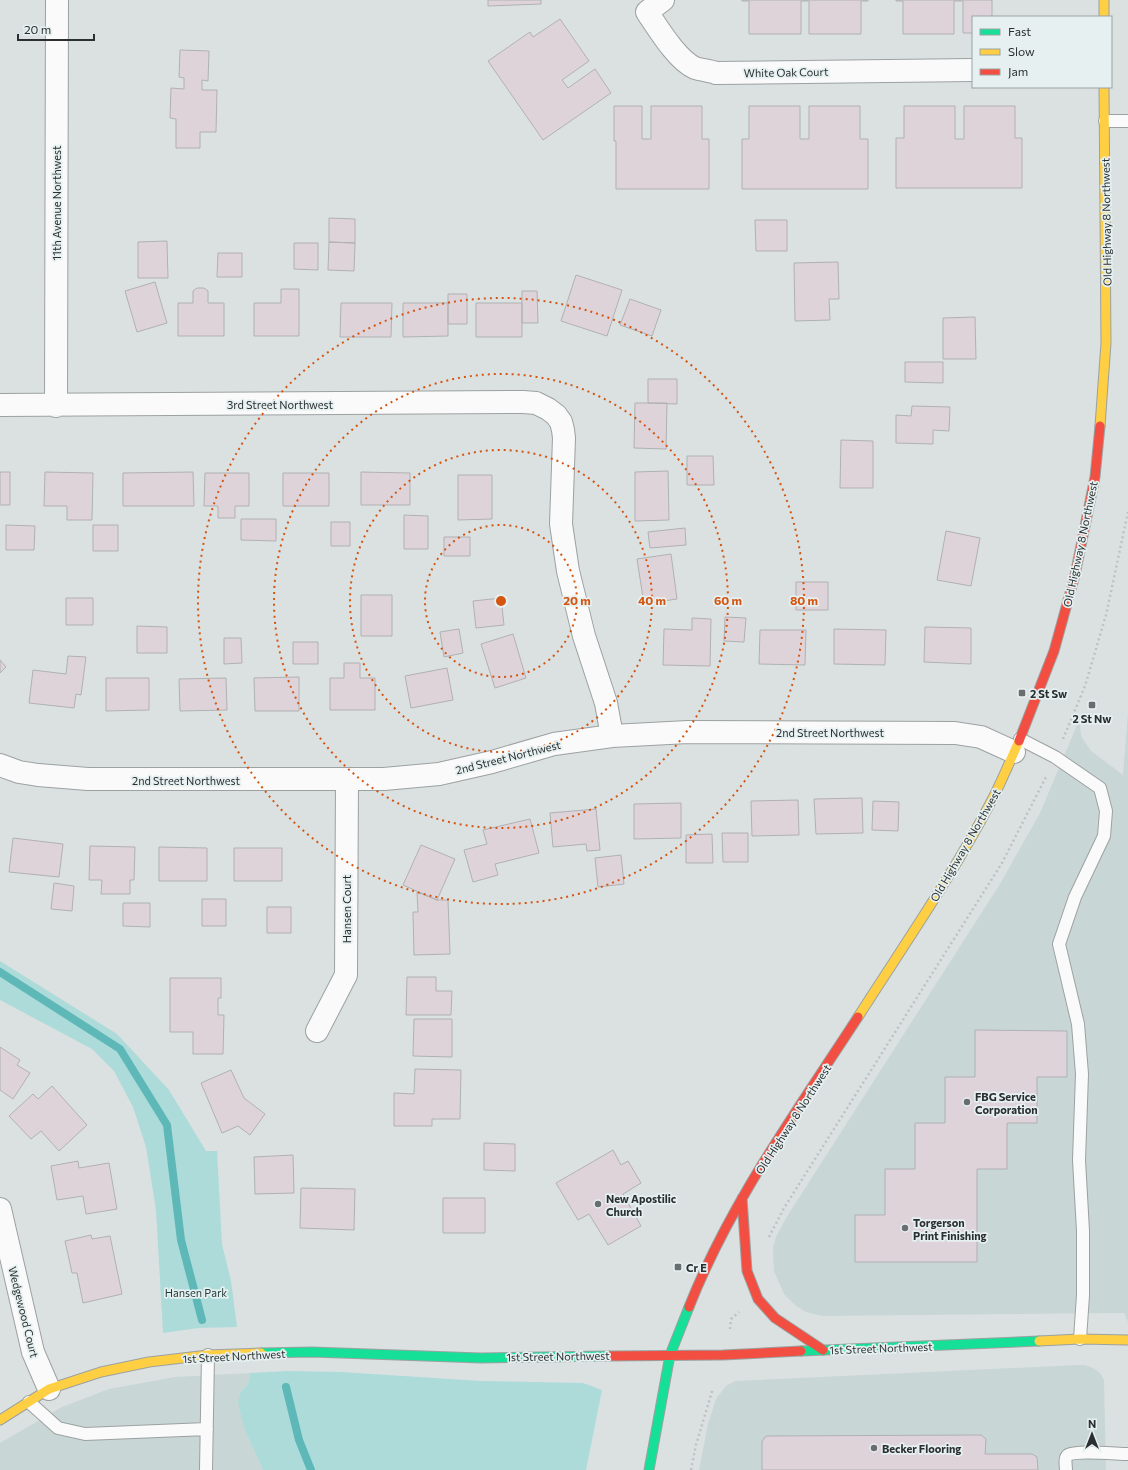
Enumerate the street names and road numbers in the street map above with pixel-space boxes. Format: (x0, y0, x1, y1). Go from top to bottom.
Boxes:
street label: White Oak Court (744, 65, 829, 79)
street label: 11th Avenue Northwest (50, 145, 63, 260)
street label: Old Highway 8 Northwest (1098, 157, 1114, 286)
street label: 3rd Street Northwest (227, 398, 333, 411)
street label: Old Highway 8 Northwest (1060, 479, 1100, 608)
street label: 2nd Street Northwest (776, 726, 884, 739)
street label: 2nd Street Northwest (454, 738, 562, 776)
street label: 2nd Street Northwest (132, 774, 240, 787)
street label: Old Highway 8 Northwest (927, 786, 1003, 904)
street label: Hansen Court (340, 874, 353, 943)
street label: Old Highway 8 Northwest (753, 1061, 834, 1176)
street label: Wedgewood Court (6, 1265, 42, 1359)
street label: 1st Street Northwest (829, 1340, 933, 1356)
street label: 1st Street Northwest (182, 1347, 286, 1365)
street label: 1st Street Northwest (506, 1349, 610, 1363)

